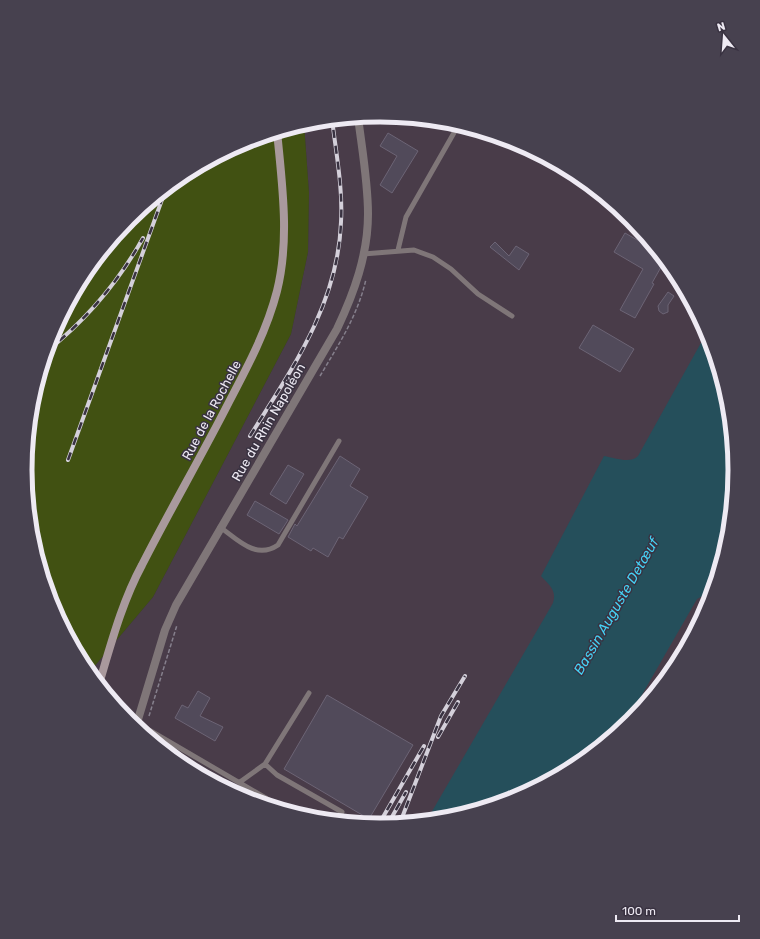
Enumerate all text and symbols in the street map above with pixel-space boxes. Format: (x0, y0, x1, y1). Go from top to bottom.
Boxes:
north arrow (704, 16, 744, 56)
text: N (716, 20, 727, 34)
street label: Rue de la Rochelle (179, 358, 244, 462)
street label: Rue du Rhin Napoléon (229, 361, 308, 484)
water label: Bassin Auguste Detœuf (570, 534, 663, 678)
scale bar (616, 897, 739, 923)
text: 100 m (622, 904, 656, 918)

